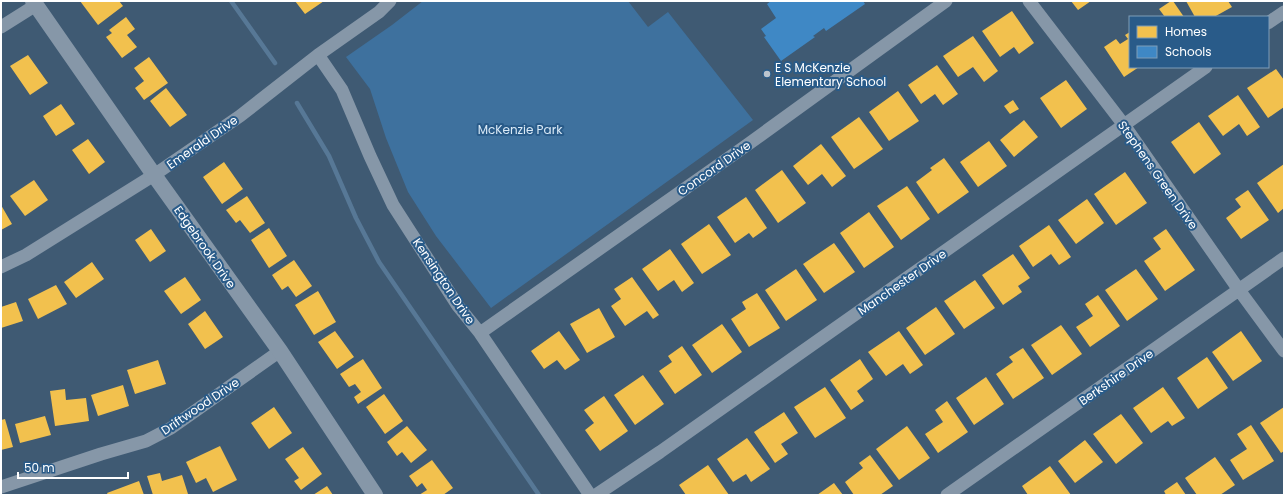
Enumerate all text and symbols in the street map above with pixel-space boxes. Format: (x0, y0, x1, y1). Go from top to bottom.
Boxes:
legend (1129, 16, 1269, 68)
text: Homes (1165, 23, 1207, 40)
text: Schools (1165, 43, 1212, 60)
place label: E S McKenzie Elementary School (775, 59, 886, 90)
marker: E S McKenzie Elementary School (762, 69, 772, 79)
street label: Emerald Drive (163, 111, 241, 173)
street label: Stephens Green Drive (1114, 117, 1202, 233)
park label: McKenzie Park (478, 121, 563, 138)
street label: Concord Drive (674, 137, 754, 199)
street label: Edgebrook Drive (170, 202, 240, 292)
street label: Kensington Drive (409, 235, 479, 327)
street label: Manchester Drive (854, 245, 950, 319)
street label: Berkshire Drive (1075, 345, 1157, 409)
street label: Driftwood Drive (158, 374, 242, 438)
scale bar (18, 454, 128, 480)
text: 50 m (24, 459, 55, 476)

